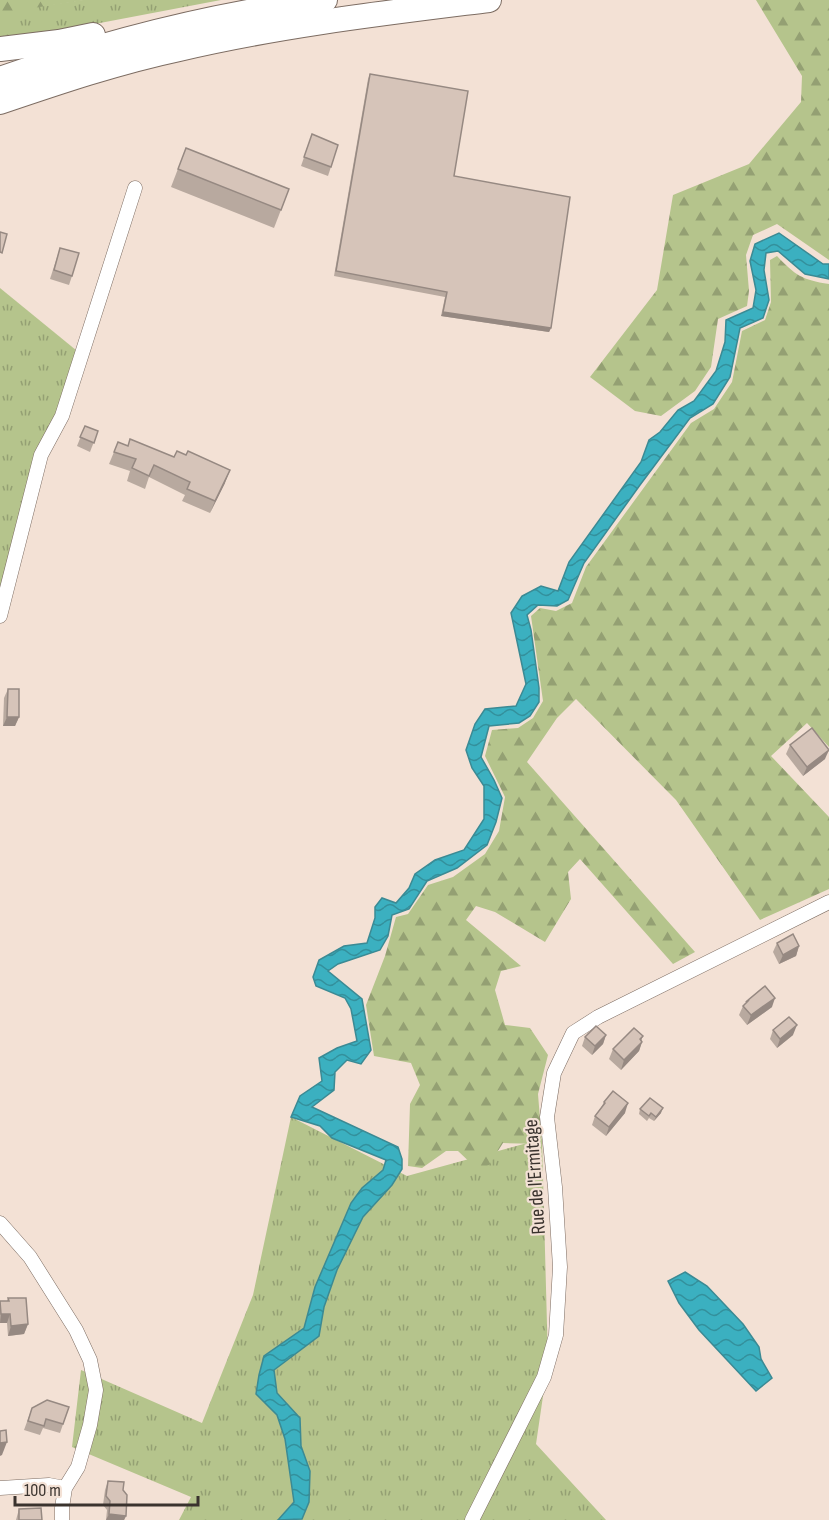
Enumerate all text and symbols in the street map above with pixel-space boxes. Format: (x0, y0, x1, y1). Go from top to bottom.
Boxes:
street label: Rue de l'Ermitage (519, 1119, 551, 1235)
scale bar (15, 1469, 198, 1507)
text: 100 m (24, 1480, 61, 1501)

